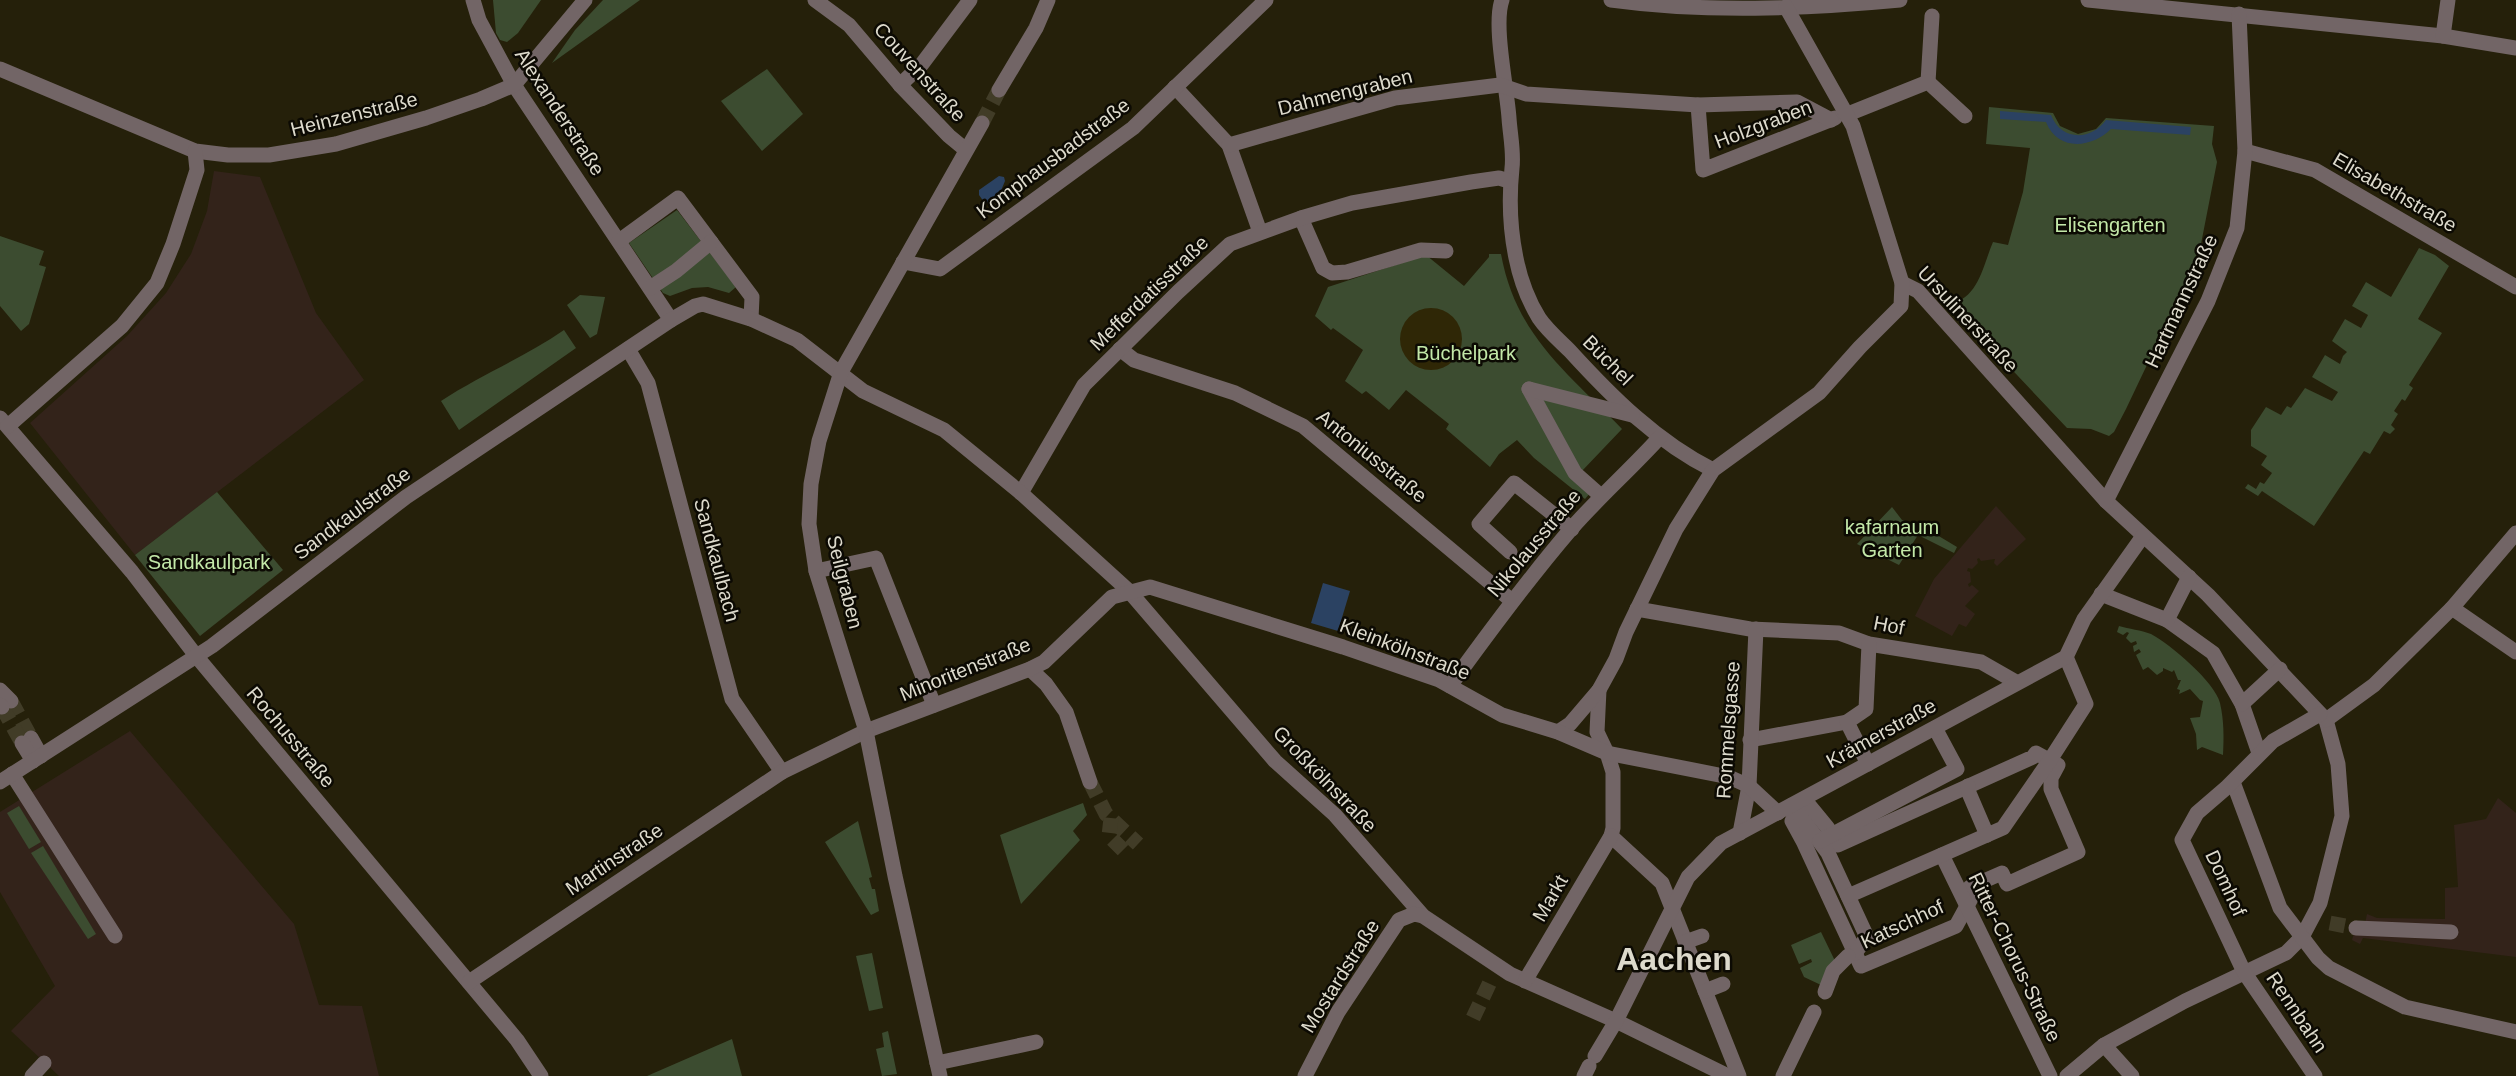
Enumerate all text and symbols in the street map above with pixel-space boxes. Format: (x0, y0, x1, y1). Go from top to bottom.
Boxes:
street label: Couvenstraße (870, 18, 970, 126)
street label: Alexanderstraße (511, 44, 609, 180)
street label: Dahmengraben (1275, 65, 1415, 119)
street label: Heinzenstraße (288, 88, 420, 140)
street label: Komphausbadstraße (972, 93, 1134, 223)
street label: Holzgraben (1711, 95, 1815, 153)
street label: Elisabethstraße (2329, 148, 2461, 236)
park label: Elisengarten (2054, 214, 2166, 236)
street label: Mefferdatisstraße (1086, 231, 1212, 355)
street label: Hartmannstraße (2140, 231, 2222, 371)
street label: Ursulinerstraße (1913, 262, 2023, 376)
street label: Büchel (1579, 331, 1637, 389)
park label: Büchelpark (1416, 342, 1517, 364)
street label: Antoniusstraße (1313, 405, 1431, 507)
street label: Sandkaulstraße (289, 462, 415, 564)
street label: Nikolausstraße (1483, 485, 1585, 601)
street label: Sandkaulbach (690, 496, 744, 624)
park label: kafarnaum Garten (1845, 516, 1939, 561)
street label: Seilgraben (823, 533, 867, 631)
park label: Sandkaulpark (148, 551, 271, 573)
street label: Hof (1872, 611, 1907, 639)
street label: Kleinkölnstraße (1337, 614, 1473, 684)
street label: Minoritenstraße (896, 633, 1034, 705)
street label: Rommelsgasse (1712, 660, 1744, 800)
street label: Rochusstraße (243, 682, 339, 792)
street label: Krämerstraße (1822, 694, 1940, 772)
street label: Großkölnstraße (1269, 721, 1381, 837)
street label: Martinstraße (561, 818, 667, 900)
street label: Domhof (2201, 847, 2251, 920)
street label: Ritter-Chorus-Straße (1964, 869, 2066, 1045)
street label: Markt (1528, 870, 1572, 925)
street label: Katschhof (1857, 895, 1947, 953)
street label: Mostardstraße (1297, 915, 1383, 1037)
district label: Aachen (1616, 941, 1732, 977)
street label: Rennbahn (2262, 968, 2332, 1056)

